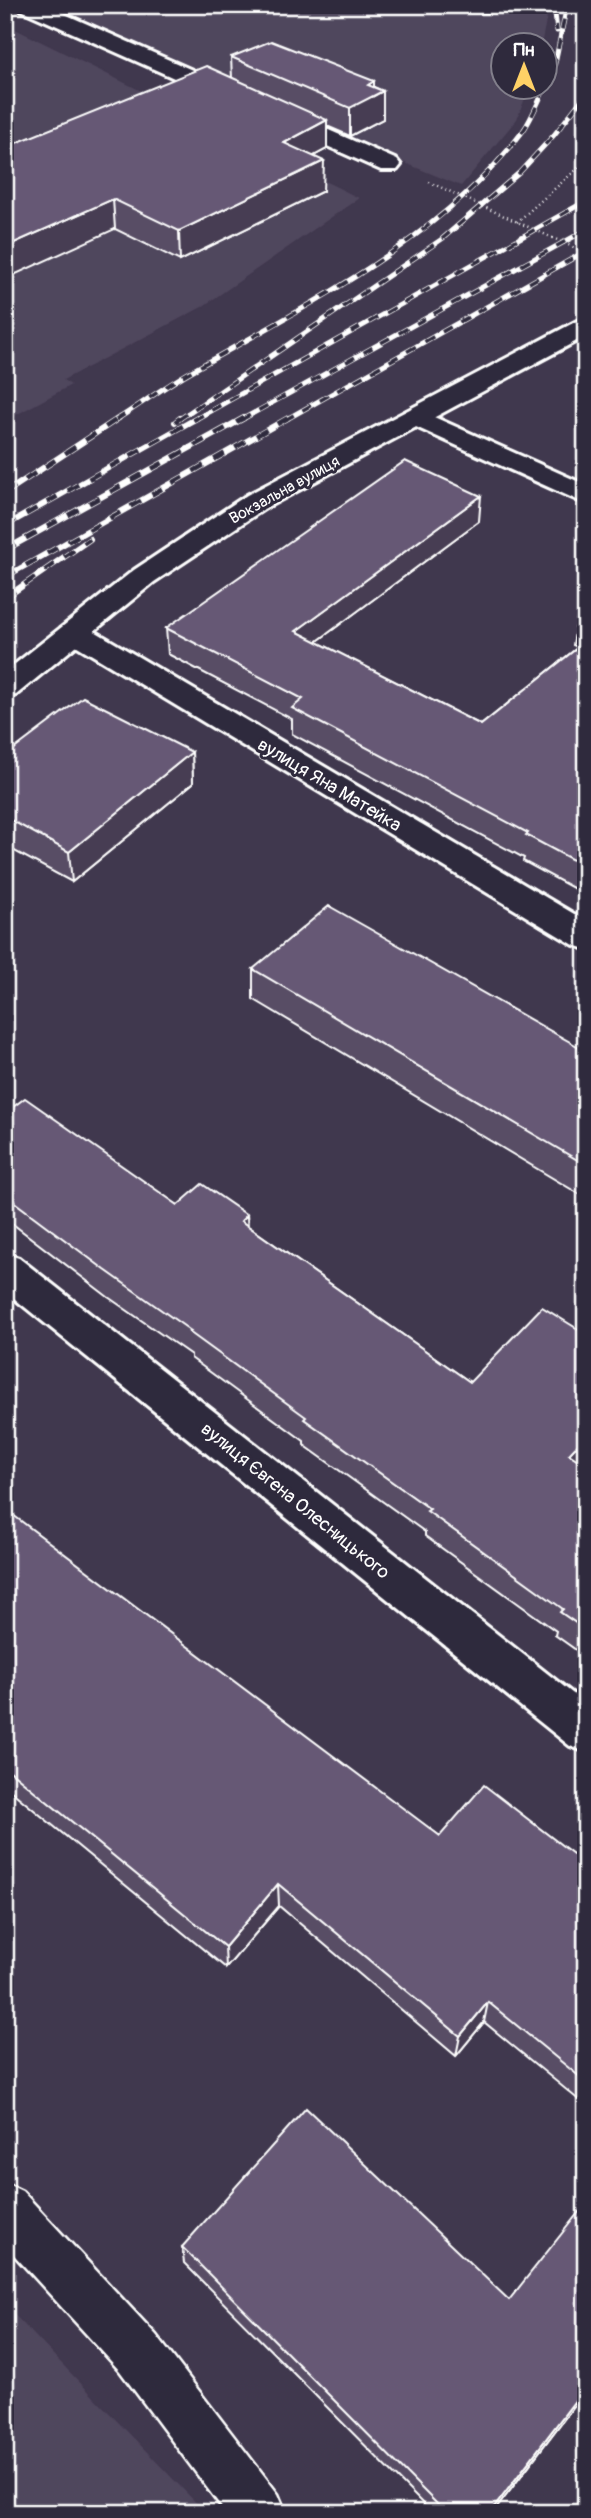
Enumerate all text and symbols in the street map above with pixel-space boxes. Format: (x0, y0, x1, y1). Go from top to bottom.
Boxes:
north arrow (490, 32, 560, 102)
text: Пн (514, 38, 534, 62)
street label: Вокзальна вулиця (226, 451, 343, 529)
street label: вулиця Яна Матейка (253, 732, 406, 837)
street label: вулиця Євгена Олесницького (196, 1417, 395, 1584)

